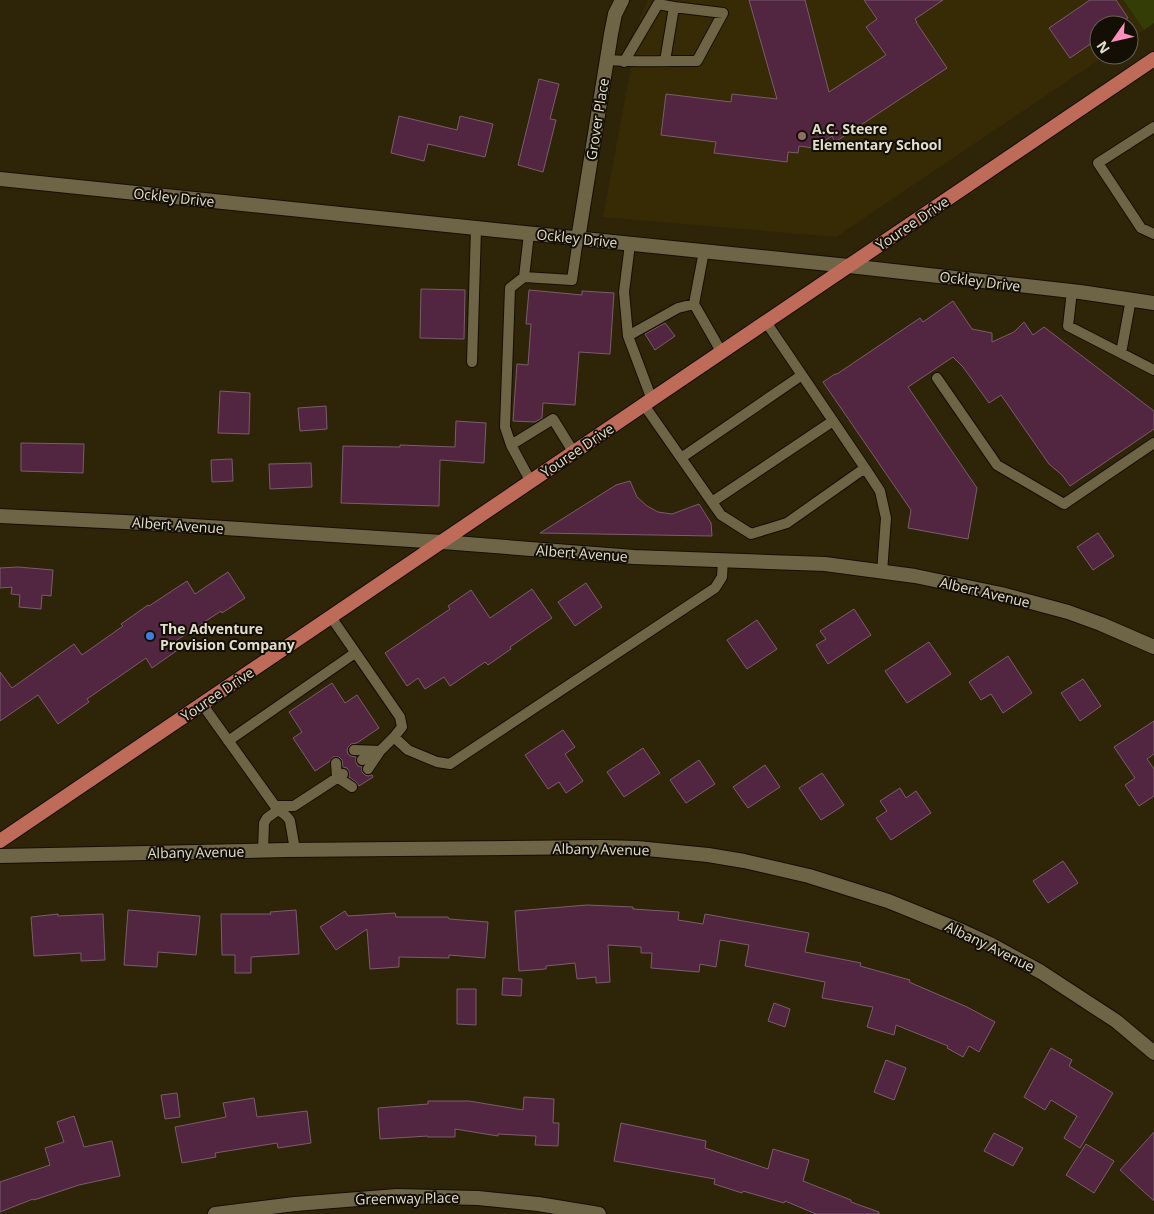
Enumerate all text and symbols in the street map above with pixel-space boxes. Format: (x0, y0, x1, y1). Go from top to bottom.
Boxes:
north arrow (1089, 15, 1139, 65)
text: N (1092, 38, 1114, 58)
street label: Grover Place (581, 76, 613, 161)
place label: A.C. Steere Elementary School (812, 119, 942, 154)
marker: A.C. Steere Elementary School (796, 130, 808, 142)
street label: Ockley Drive (133, 183, 216, 211)
street label: Youree Drive (872, 192, 952, 254)
street label: Ockley Drive (536, 224, 619, 252)
street label: Ockley Drive (939, 267, 1022, 295)
street label: Youree Drive (537, 419, 617, 481)
street label: Albert Avenue (131, 512, 225, 538)
street label: Albert Avenue (535, 540, 629, 566)
street label: Albert Avenue (938, 572, 1032, 612)
place label: The Adventure Provision Company (160, 619, 295, 654)
marker: The Adventure Provision Company (144, 630, 156, 642)
street label: Youree Drive (177, 663, 257, 725)
street label: Albany Avenue (552, 839, 650, 859)
street label: Albany Avenue (147, 842, 245, 862)
street label: Albany Avenue (942, 916, 1038, 976)
street label: Greenway Place (355, 1188, 459, 1208)

